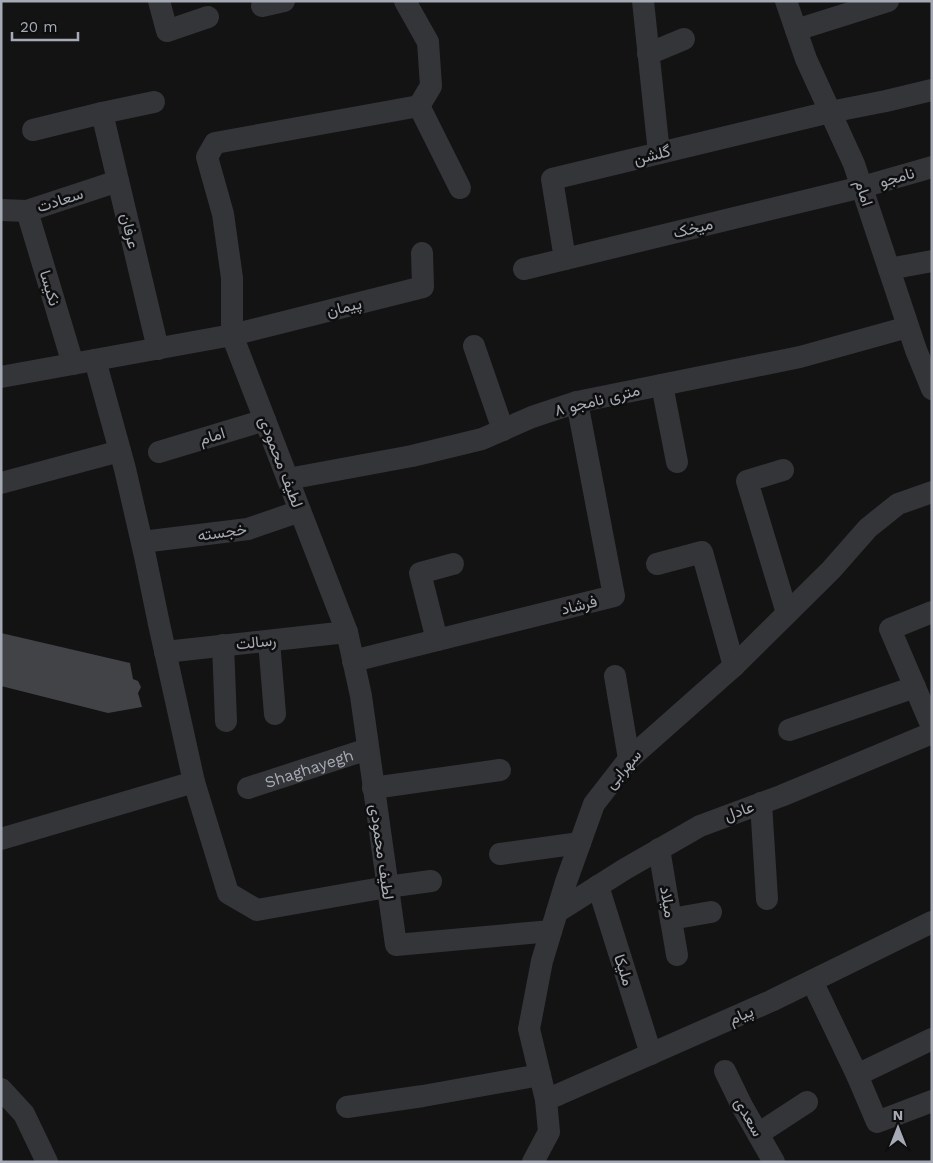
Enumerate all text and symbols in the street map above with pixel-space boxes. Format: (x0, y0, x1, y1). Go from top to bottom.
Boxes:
scale bar (12, 10, 79, 42)
text: 20 m (20, 18, 58, 36)
street label: گلشن (632, 141, 673, 170)
street label: نامجو (877, 163, 917, 192)
street label: امام (850, 178, 877, 209)
street label: سعادت (34, 184, 86, 216)
street label: عرفان (116, 211, 143, 251)
street label: میخک (671, 214, 715, 242)
street label: نکیسا (36, 268, 64, 308)
street label: پیمان (324, 293, 364, 322)
street label: ۸ متری نامجو (552, 380, 642, 421)
street label: لطیف محمودی (254, 414, 307, 511)
street label: امام (197, 423, 227, 450)
street label: خجسته (196, 519, 248, 545)
street label: فرشاد (559, 591, 599, 620)
street label: رسالت (235, 630, 277, 655)
street label: Shaghayegh (262, 745, 356, 791)
street label: سهرابی (601, 745, 646, 793)
street label: عادل (721, 797, 757, 825)
street label: لطیف محمودی (365, 803, 398, 901)
street label: میلاد (656, 885, 680, 919)
street label: ملیکا (610, 952, 638, 988)
street label: پیام (726, 1001, 757, 1031)
street label: سعدی (730, 1094, 767, 1140)
north arrow (873, 1103, 923, 1153)
text: N (893, 1107, 903, 1123)

